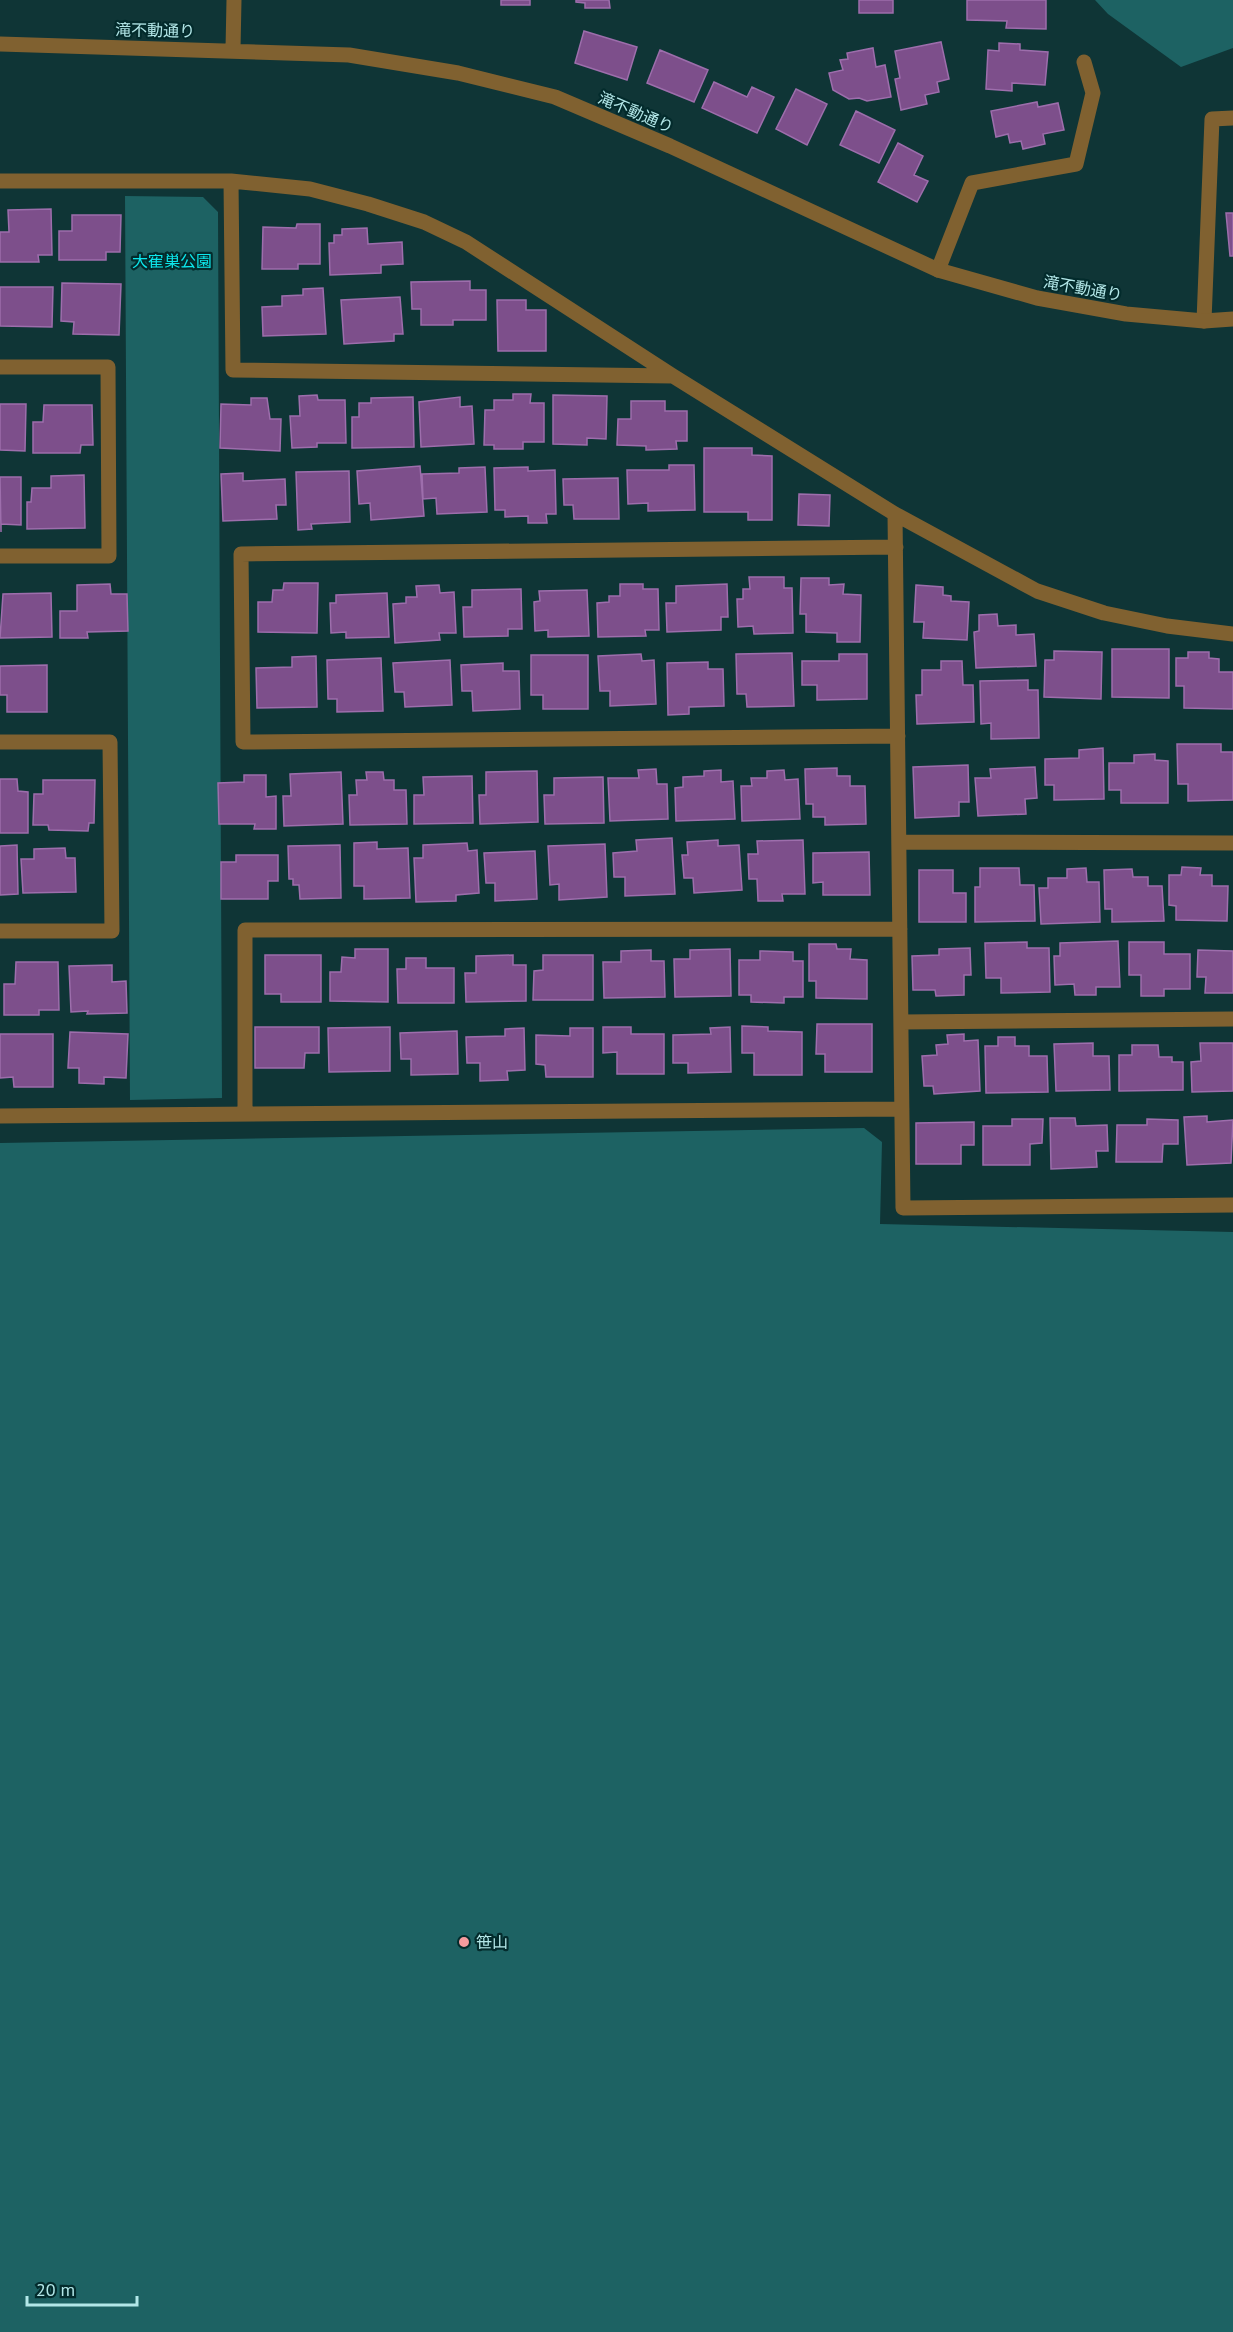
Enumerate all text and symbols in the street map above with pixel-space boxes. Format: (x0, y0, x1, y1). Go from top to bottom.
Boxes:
street label: 滝不動通り (115, 19, 195, 41)
street label: 滝不動通り (595, 87, 677, 137)
park label: 大寉巣公園 (132, 251, 212, 271)
street label: 滝不動通り (1042, 271, 1124, 305)
place label: 笹山 (476, 1932, 508, 1952)
marker: 笹山 (457, 1935, 471, 1949)
scale bar (27, 2269, 136, 2307)
text: 20 m (36, 2278, 75, 2301)

